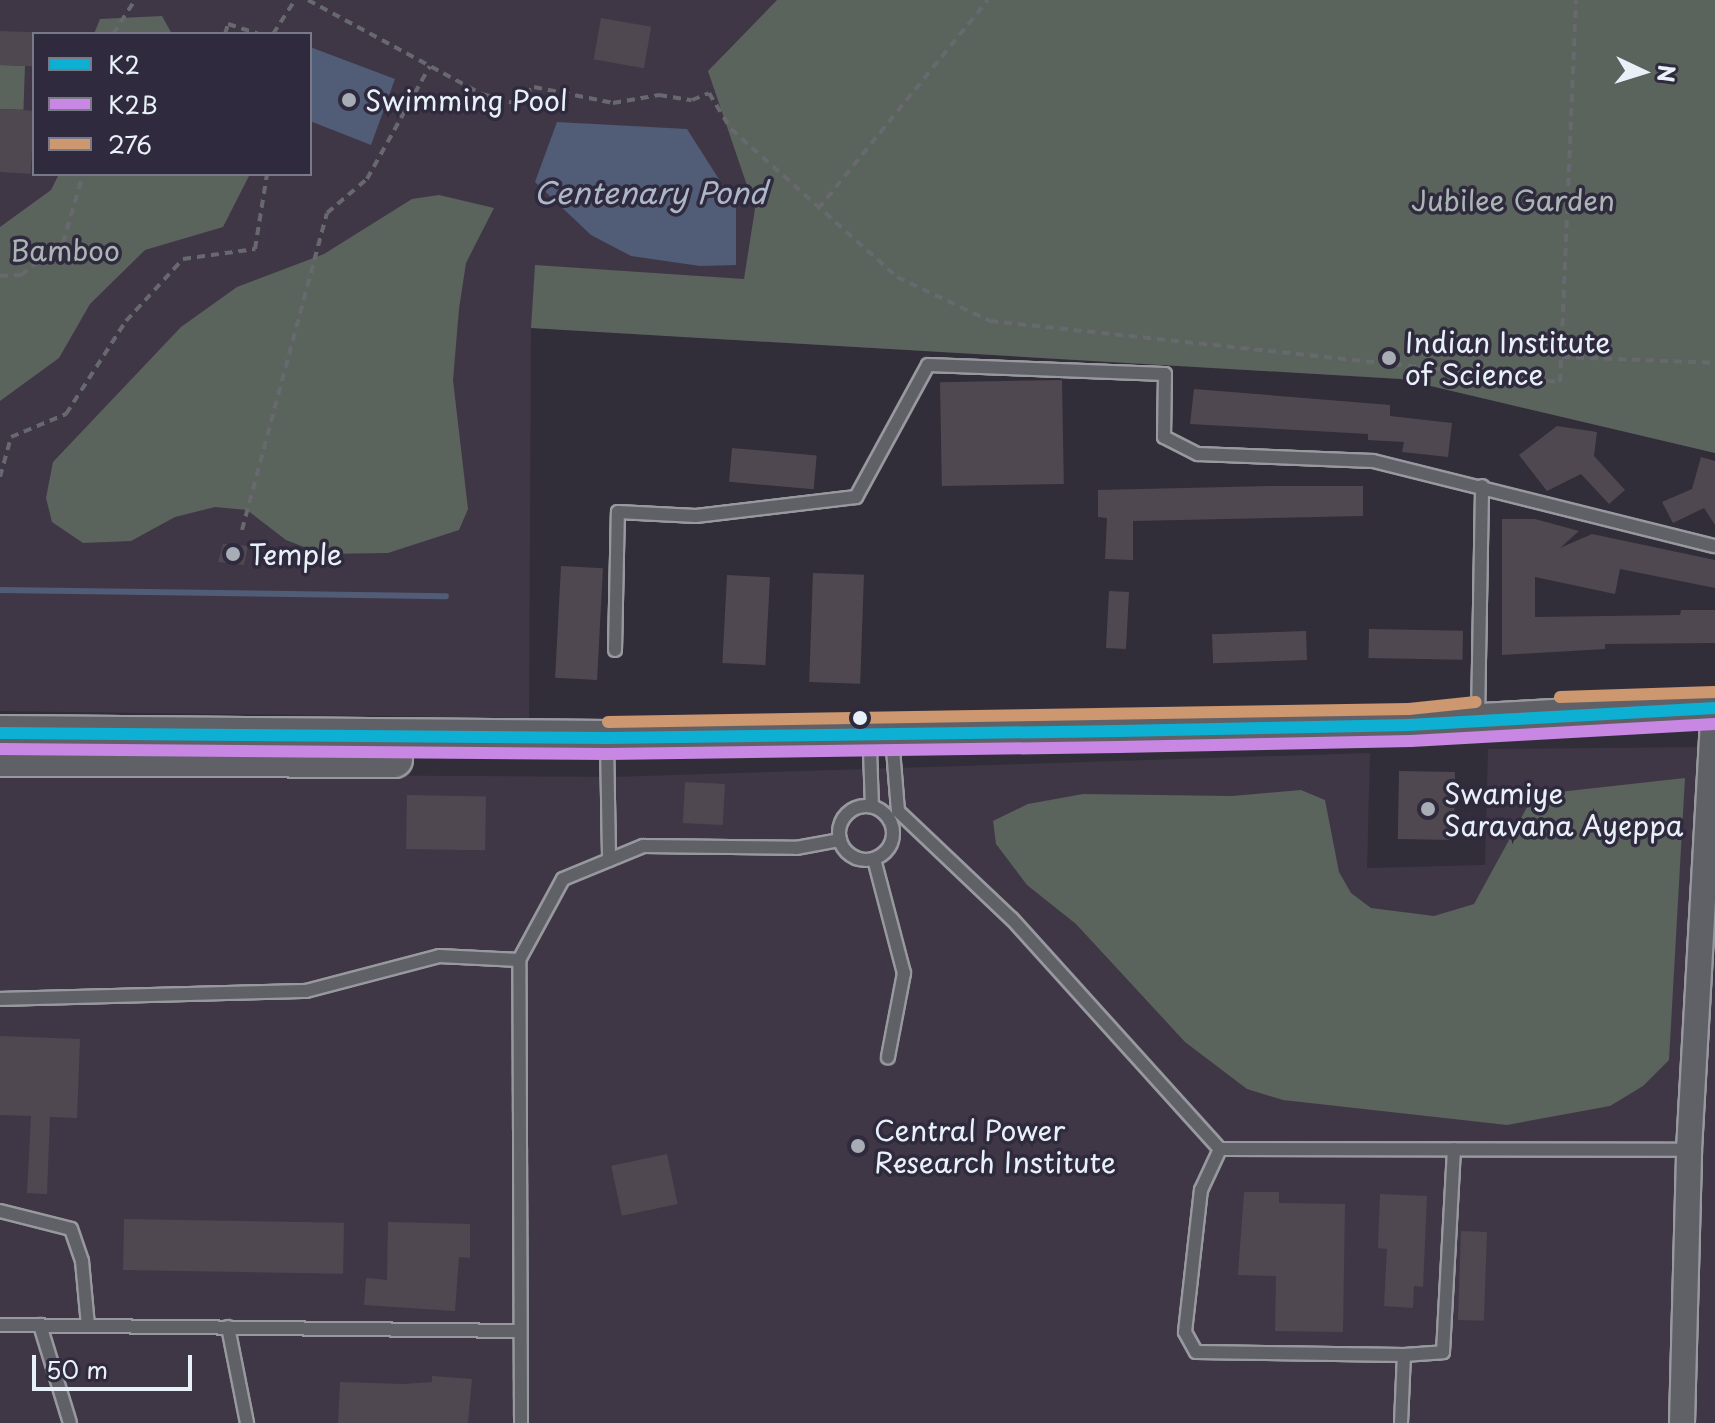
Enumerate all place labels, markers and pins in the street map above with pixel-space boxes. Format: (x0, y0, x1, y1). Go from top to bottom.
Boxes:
place label: Swimming Pool (365, 83, 568, 117)
marker: Swimming Pool (340, 91, 358, 109)
place label: Indian Institute of Science (1405, 325, 1610, 391)
marker: Indian Institute of Science (1380, 349, 1398, 367)
place label: Temple (249, 537, 343, 571)
marker: Temple (224, 545, 242, 563)
unlabelled marker (852, 710, 868, 726)
place label: Swamiye Saravana Ayeppa (1444, 776, 1683, 842)
marker: Swamiye Saravana Ayeppa (1419, 800, 1437, 818)
place label: Central Power Research Institute (874, 1113, 1116, 1179)
marker: Central Power Research Institute (849, 1137, 867, 1155)

